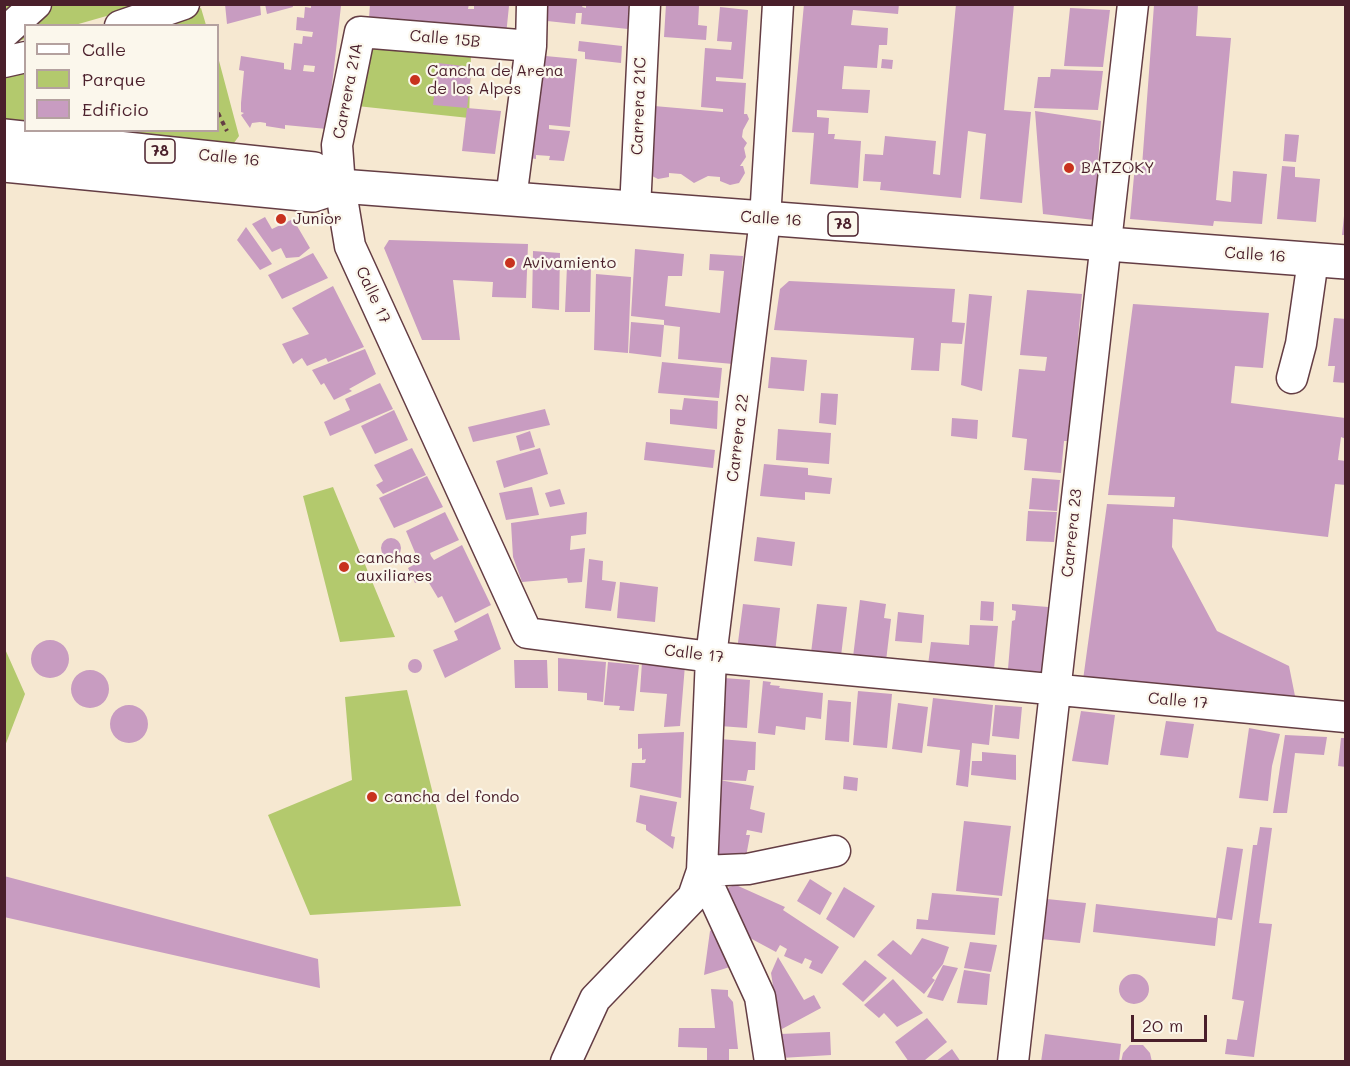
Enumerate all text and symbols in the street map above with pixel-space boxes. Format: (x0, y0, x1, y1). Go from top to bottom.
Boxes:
legend (24, 24, 219, 132)
street label: Calle 15B (409, 26, 481, 52)
text: Calle (82, 37, 126, 61)
street label: Carrera 21A (329, 41, 367, 141)
street label: Carrera 21C (628, 57, 650, 155)
place label: Cancha de Arena de los Alpes (427, 61, 564, 99)
text: Parque (82, 67, 146, 91)
marker: Cancha de Arena de los Alpes (408, 73, 422, 87)
text: Edificio (82, 97, 149, 121)
road number: 78 (145, 139, 175, 163)
street label: Calle 16 (198, 145, 260, 171)
place label: BATZOKY (1081, 158, 1155, 178)
marker: BATZOKY (1062, 161, 1076, 175)
street label: Calle 16 (740, 207, 802, 231)
place label: Junior (293, 209, 342, 229)
marker: Junior (274, 212, 288, 226)
road number: 78 (828, 212, 858, 236)
street label: Calle 16 (1224, 243, 1286, 267)
place label: Avivamiento (522, 253, 616, 273)
marker: Avivamiento (503, 256, 517, 270)
street label: Calle 17 (352, 264, 394, 326)
street label: Carrera 22 (723, 393, 753, 483)
street label: Carrera 23 (1058, 488, 1086, 578)
place label: canchas auxiliares (356, 548, 432, 586)
marker: canchas auxiliares (337, 560, 351, 574)
street label: Calle 17 (663, 641, 725, 667)
street label: Calle 17 (1147, 689, 1209, 713)
place label: cancha del fondo (384, 787, 519, 807)
marker: cancha del fondo (365, 790, 379, 804)
scale bar (1134, 1003, 1210, 1041)
text: 20 m (1142, 1013, 1183, 1037)

